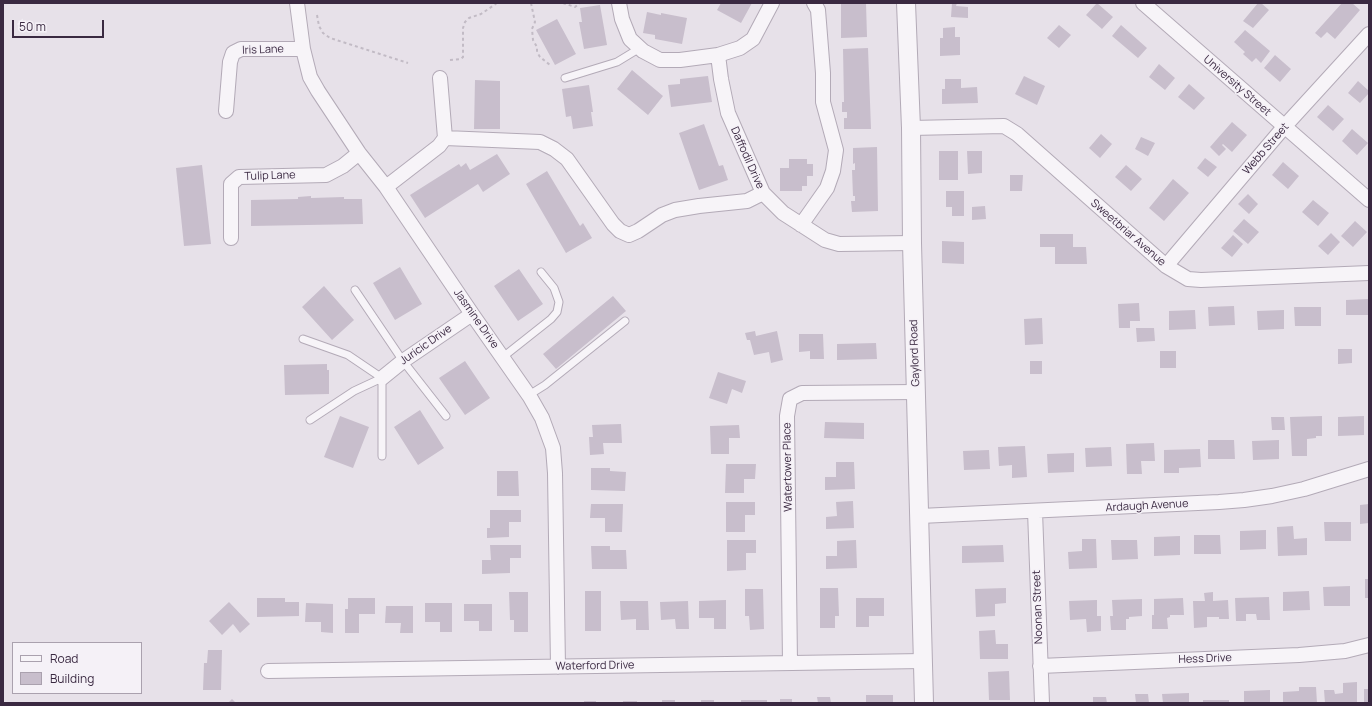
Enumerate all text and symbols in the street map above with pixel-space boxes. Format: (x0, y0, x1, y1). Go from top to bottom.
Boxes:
scale bar (14, 12, 106, 38)
text: 50 m (19, 18, 46, 35)
street label: Iris Lane (242, 43, 284, 57)
street label: University Street (1200, 53, 1274, 119)
street label: Webb Street (1240, 121, 1292, 177)
street label: Daffodil Drive (727, 125, 767, 191)
street label: Tulip Lane (244, 169, 296, 183)
street label: Sweetbriar Avenue (1088, 197, 1168, 269)
street label: Jasmine Drive (451, 287, 501, 351)
street label: Gaylord Road (907, 319, 923, 387)
street label: Juricic Drive (397, 322, 455, 368)
street label: Watertower Place (781, 422, 795, 512)
street label: Ardaugh Avenue (1105, 497, 1189, 515)
street label: Noonan Street (1030, 570, 1046, 644)
legend (12, 642, 142, 694)
text: Road (50, 650, 78, 667)
street label: Hess Drive (1178, 651, 1232, 667)
street label: Waterford Drive (555, 659, 635, 673)
text: Building (50, 670, 94, 687)

